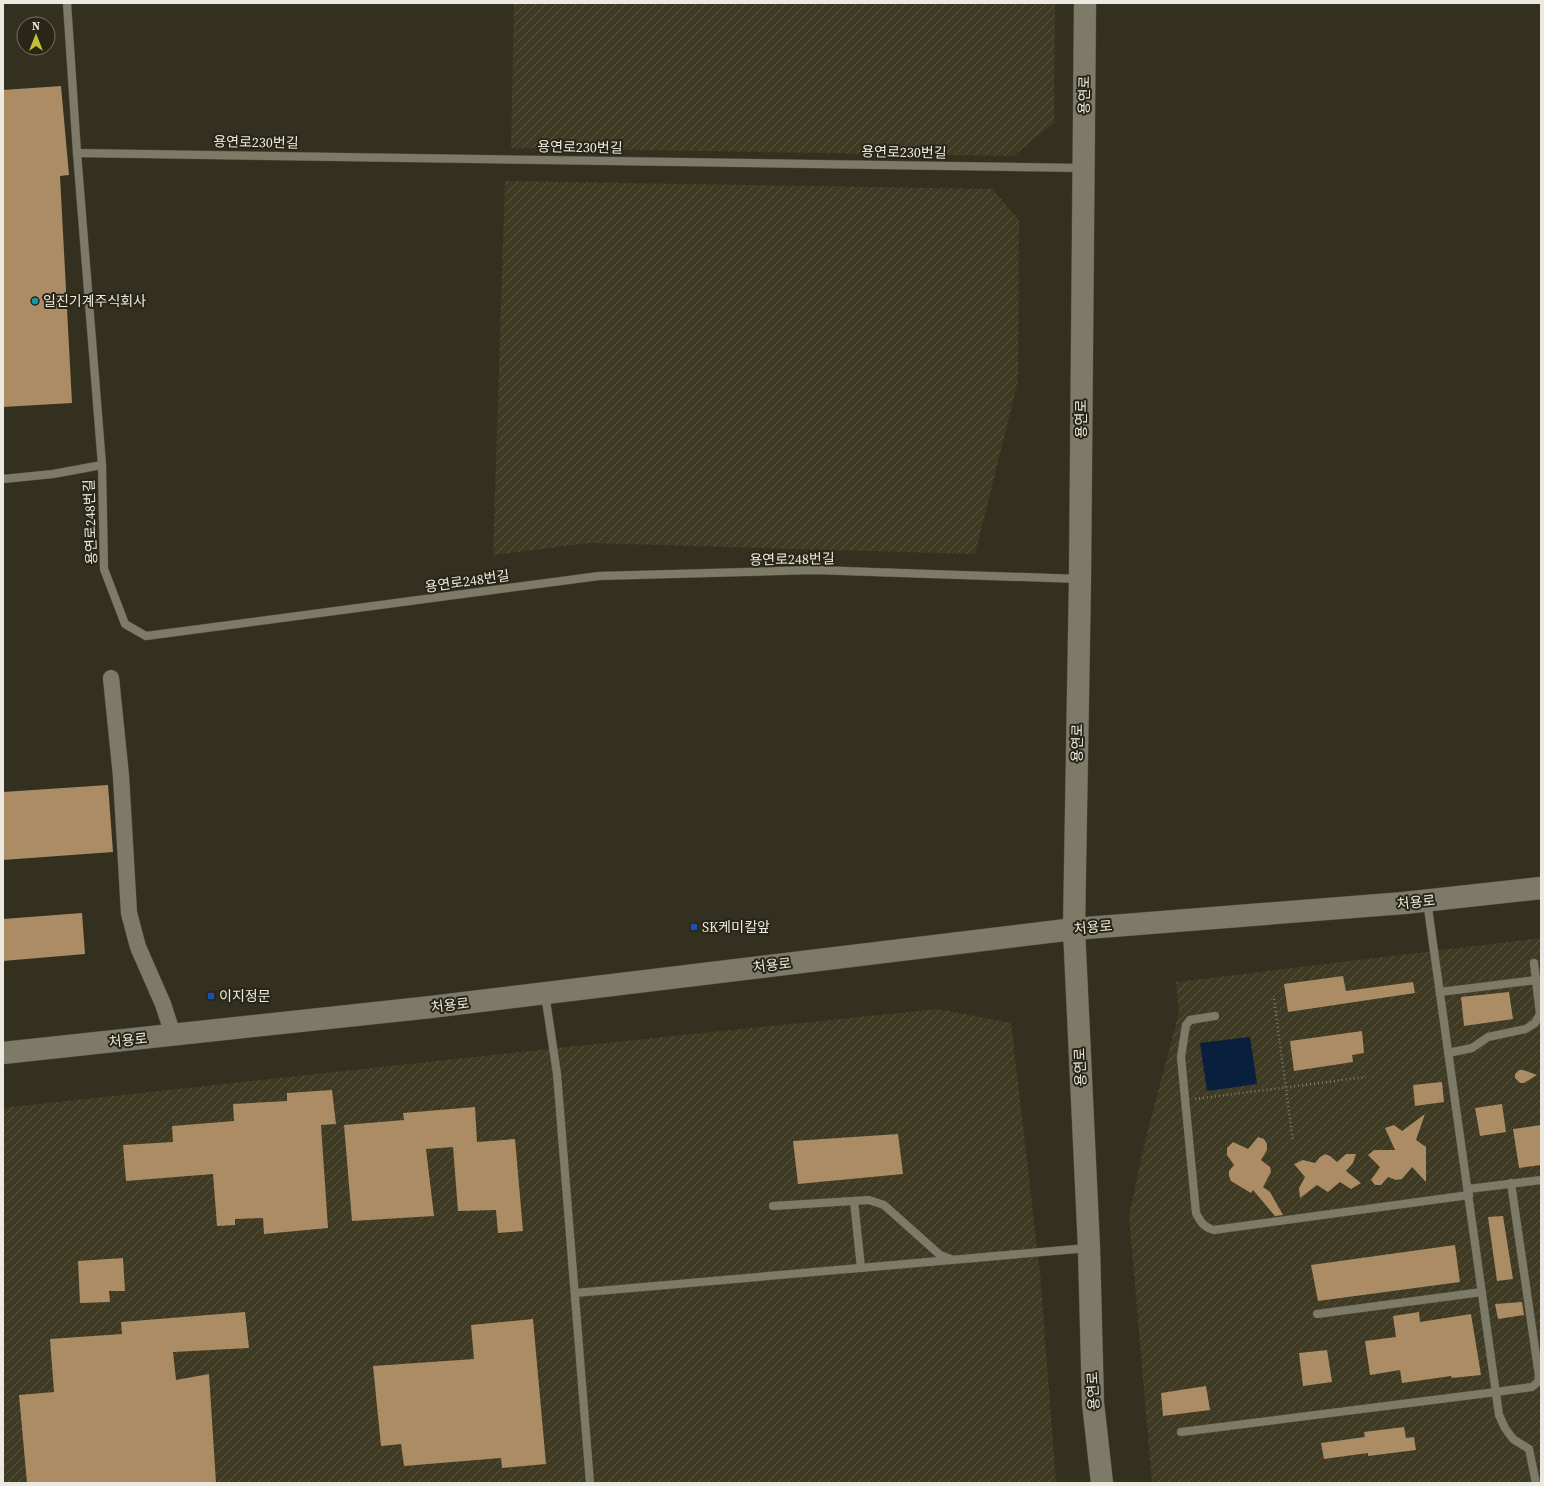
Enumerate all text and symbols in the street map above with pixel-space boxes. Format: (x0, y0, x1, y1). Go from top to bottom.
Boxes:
north arrow (16, 16, 56, 56)
text: N (32, 19, 40, 34)
street label: 용연로 (1074, 75, 1094, 114)
street label: 용연로230번길 (213, 131, 299, 153)
street label: 용연로230번길 (537, 136, 623, 158)
street label: 용연로230번길 (861, 141, 947, 163)
place label: 일진기계주식회사 (43, 291, 146, 311)
marker: 일진기계주식회사 (30, 296, 40, 306)
street label: 용연로 (1071, 400, 1091, 438)
street label: 용연로248번길 (79, 479, 101, 565)
street label: 용연로248번길 (749, 548, 835, 570)
street label: 용연로248번길 (423, 565, 511, 597)
street label: 용연로 (1067, 723, 1087, 762)
street label: 처용로 (1396, 890, 1436, 914)
street label: 처용로 (1073, 915, 1113, 939)
place label: SK케미칼앞 (702, 917, 770, 937)
marker: SK케미칼앞 (689, 922, 699, 932)
street label: 처용로 (752, 953, 793, 977)
place label: 이지정문 (219, 986, 271, 1006)
marker: 이지정문 (206, 991, 216, 1001)
street label: 처용로 (430, 993, 471, 1017)
street label: 처용로 (108, 1028, 148, 1052)
street label: 용연로 (1069, 1047, 1091, 1087)
street label: 용연로 (1082, 1371, 1104, 1411)

